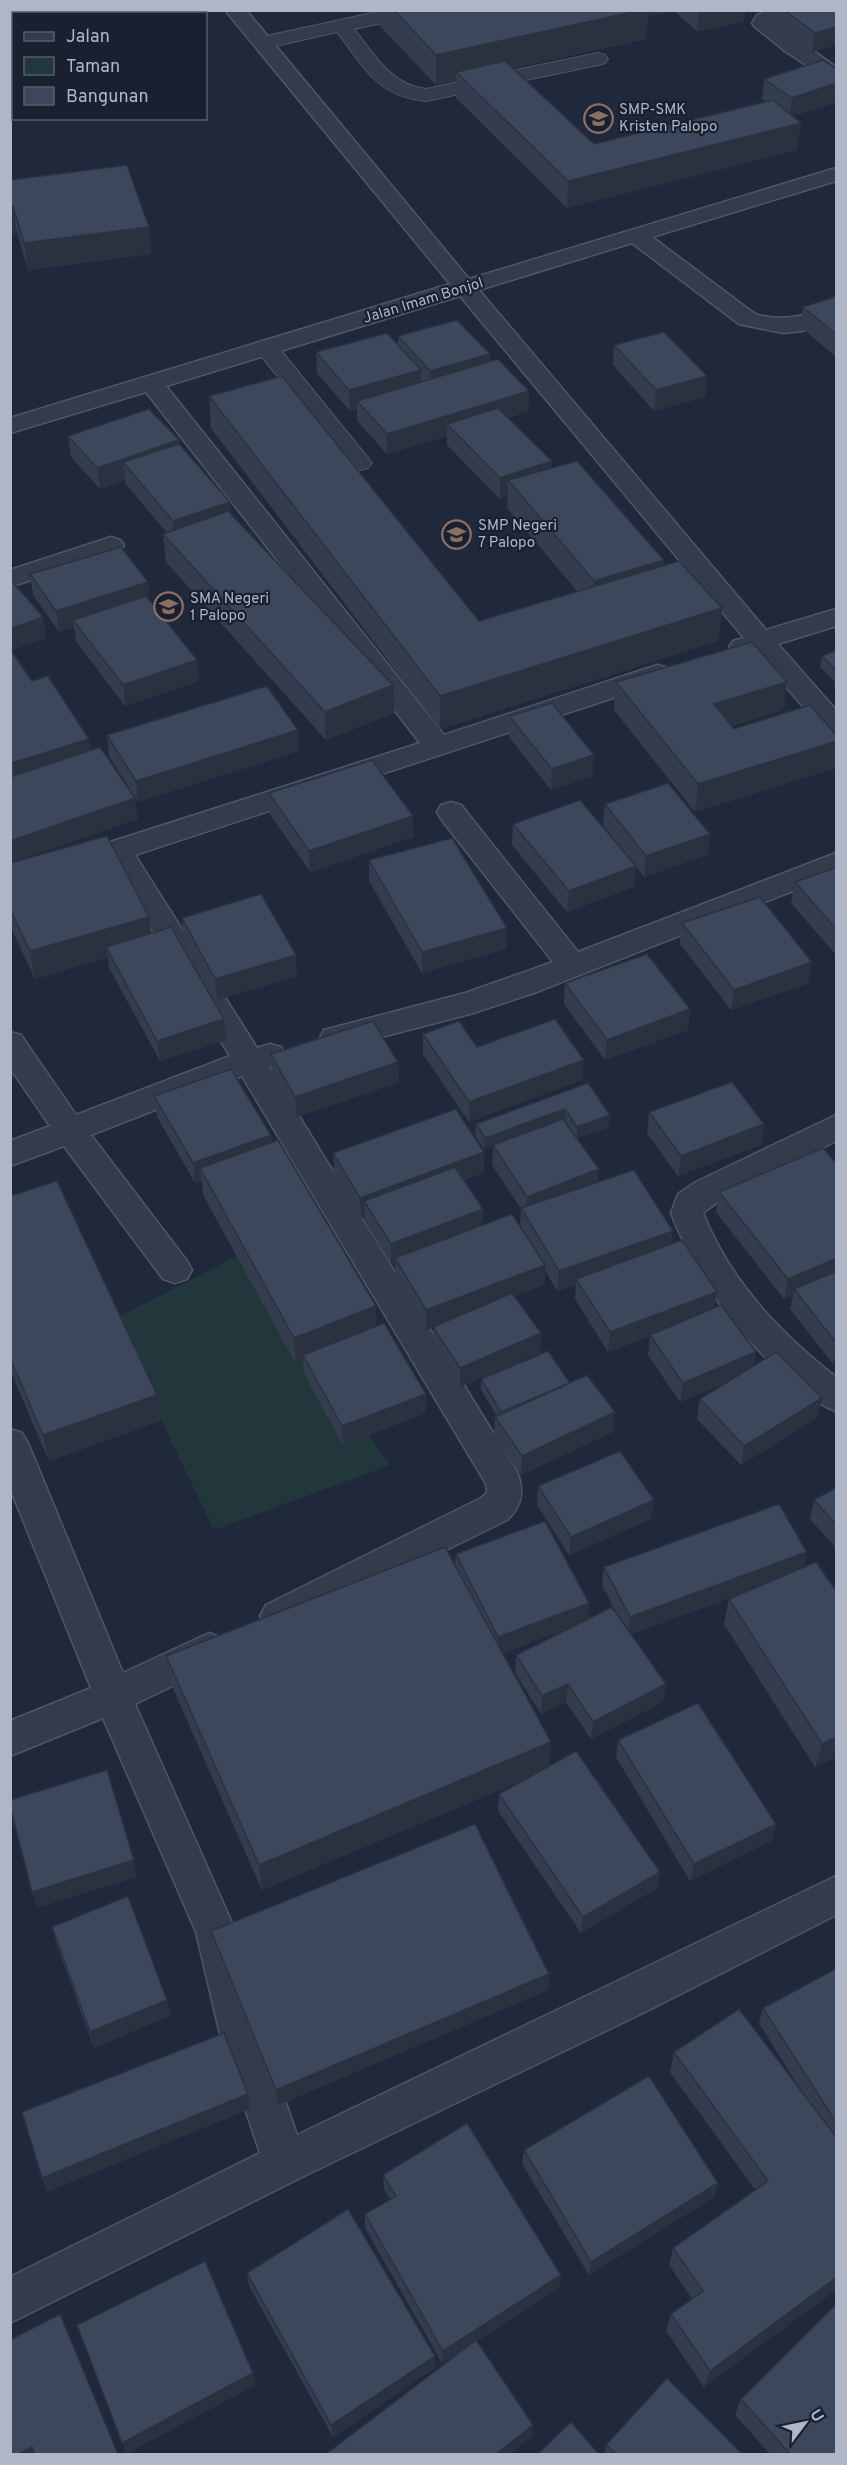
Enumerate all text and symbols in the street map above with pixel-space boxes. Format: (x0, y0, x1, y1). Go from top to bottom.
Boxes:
legend (12, 12, 207, 120)
text: Jalan (66, 26, 110, 49)
text: Taman (66, 56, 120, 79)
text: Bangunan (66, 86, 149, 109)
place label: SMP-SMK Kristen Palopo (619, 101, 717, 137)
school or university icon: SMP-SMK Kristen Palopo (582, 102, 614, 134)
street label: Jalan Imam Bonjol (361, 274, 486, 329)
place label: SMP Negeri 7 Palopo (478, 517, 557, 553)
school or university icon: SMP Negeri 7 Palopo (441, 518, 473, 550)
place label: SMA Negeri 1 Palopo (190, 590, 269, 626)
school or university icon: SMA Negeri 1 Palopo (153, 591, 185, 623)
north arrow (775, 2393, 835, 2453)
text: U (805, 2406, 828, 2426)

